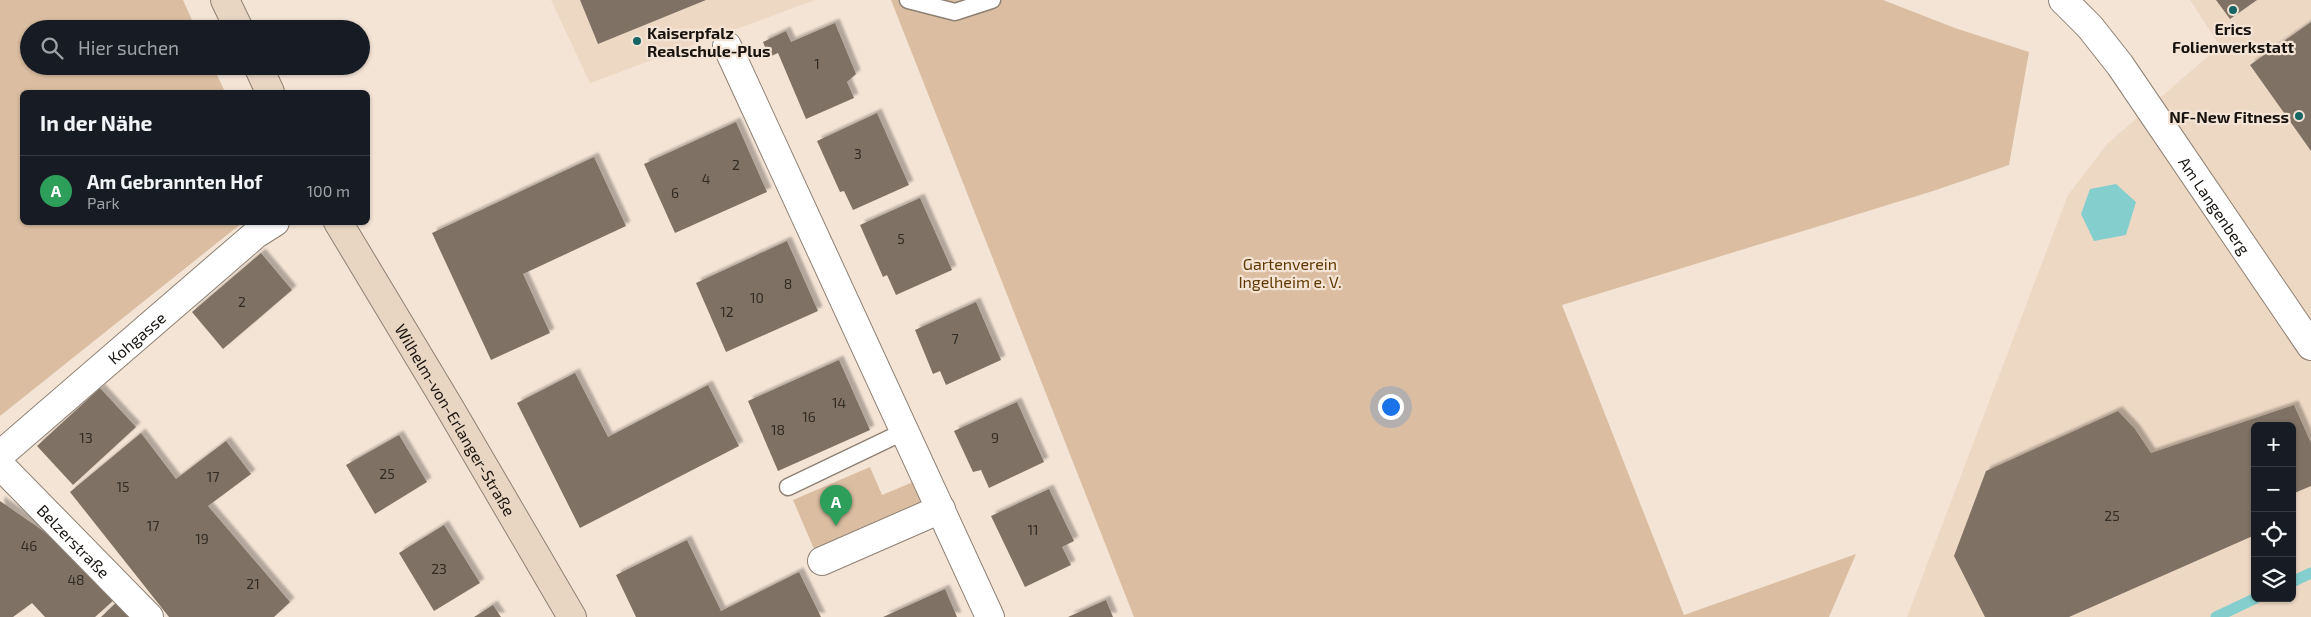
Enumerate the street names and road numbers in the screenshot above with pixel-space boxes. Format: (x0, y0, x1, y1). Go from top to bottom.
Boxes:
street label: Am Langenberg (2175, 153, 2255, 257)
street label: Kohgasse (103, 307, 169, 367)
street label: Wilhelm-von-Erlanger-Straße (392, 320, 520, 519)
street label: Belzerstraße (34, 500, 114, 581)

